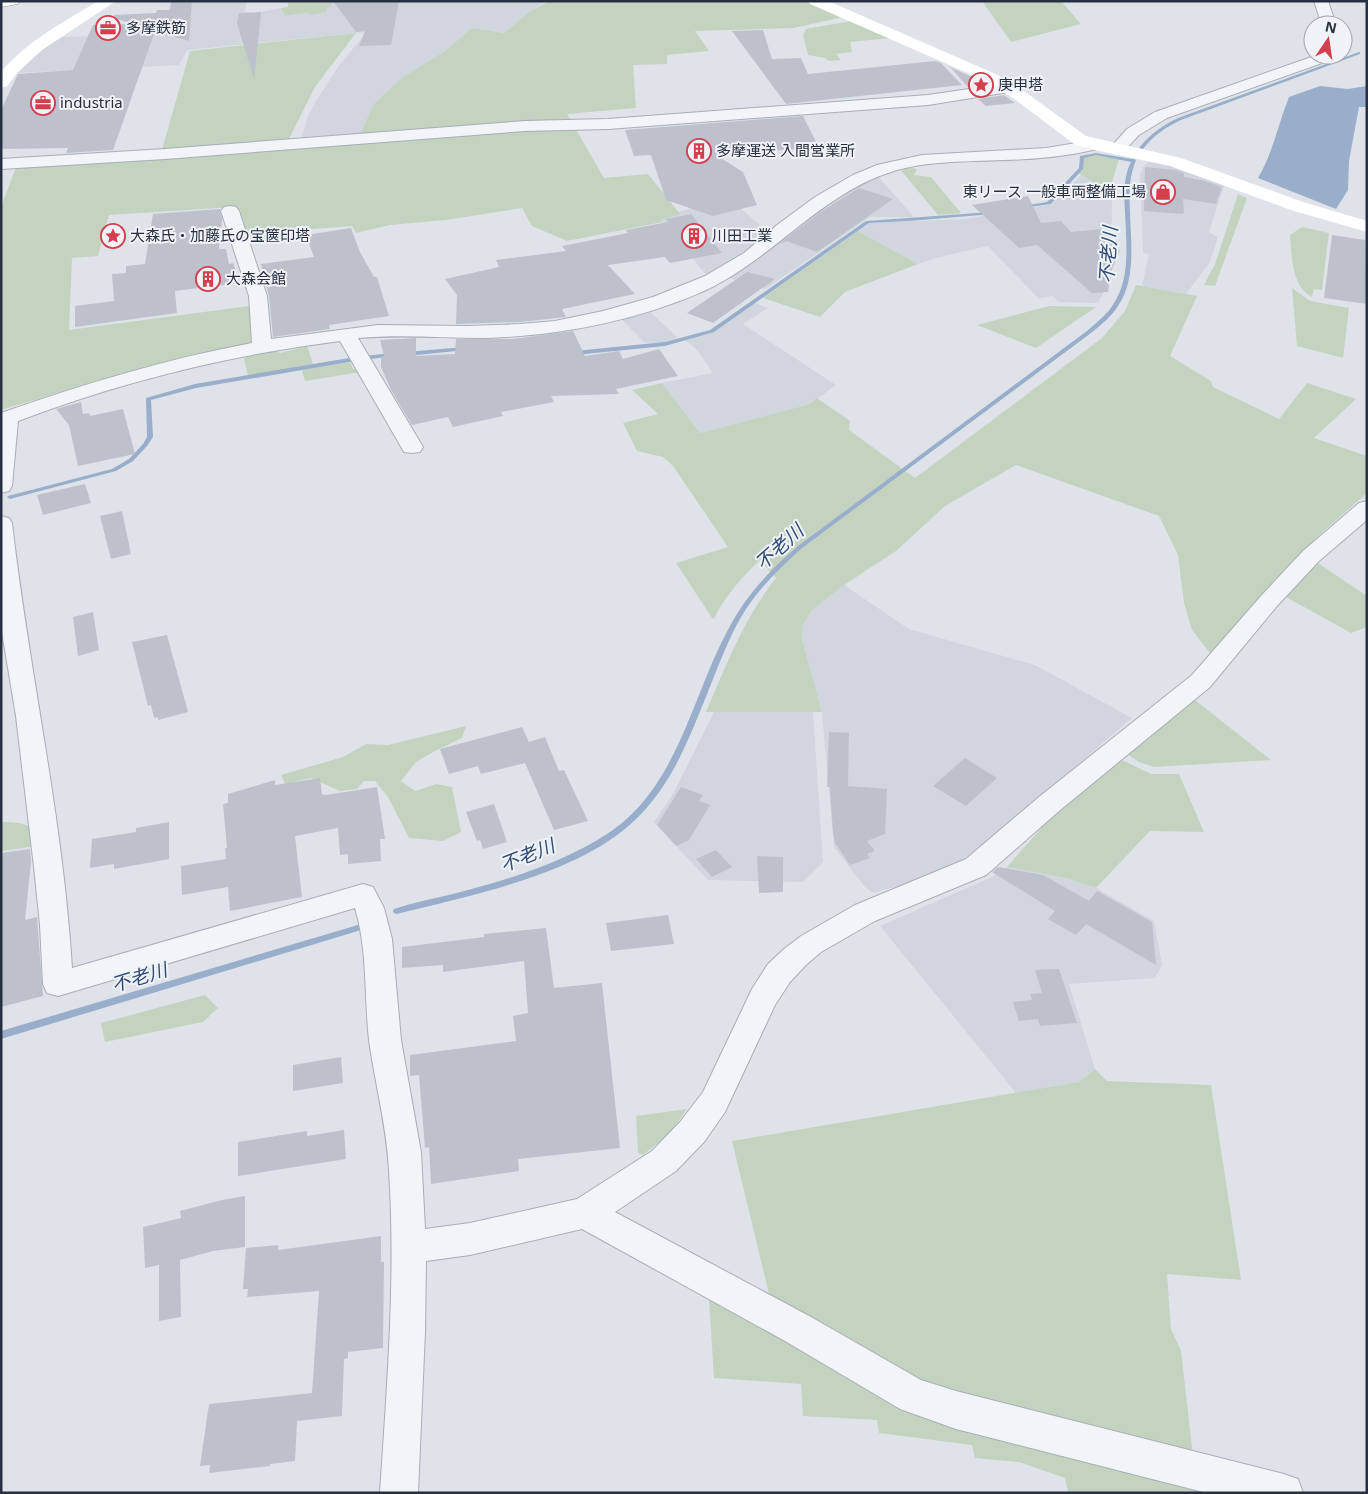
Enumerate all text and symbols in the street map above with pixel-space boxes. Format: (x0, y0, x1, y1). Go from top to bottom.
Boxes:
office icon: 多摩鉄筋 (95, 15, 121, 41)
north arrow (1303, 15, 1353, 65)
text: N (1323, 16, 1339, 37)
place label: 多摩鉄筋 (126, 17, 186, 37)
place icon: 庚申塔 (968, 72, 994, 98)
place label: 庚申塔 (998, 74, 1043, 94)
office icon: industria (30, 90, 56, 116)
place label: industria (60, 92, 123, 112)
building icon: 多摩運送 入間営業所 (686, 138, 712, 164)
place label: 多摩運送 入間営業所 (716, 140, 855, 160)
shop icon: 東リース 一般車両整備工場 (1150, 179, 1176, 205)
place label: 東リース 一般車両整備工場 (963, 181, 1146, 201)
place icon: 大森氏・加藤氏の宝篋印塔 (100, 223, 126, 249)
building icon: 川田工業 (681, 223, 707, 249)
water label: 不老川 (1093, 224, 1123, 284)
place label: 大森氏・加藤氏の宝篋印塔 (130, 225, 310, 245)
place label: 川田工業 (712, 225, 772, 245)
building icon: 大森会館 (195, 266, 221, 292)
place label: 大森会館 (226, 268, 286, 288)
water label: 不老川 (749, 517, 810, 576)
water label: 不老川 (496, 832, 560, 878)
water label: 不老川 (108, 956, 172, 998)

